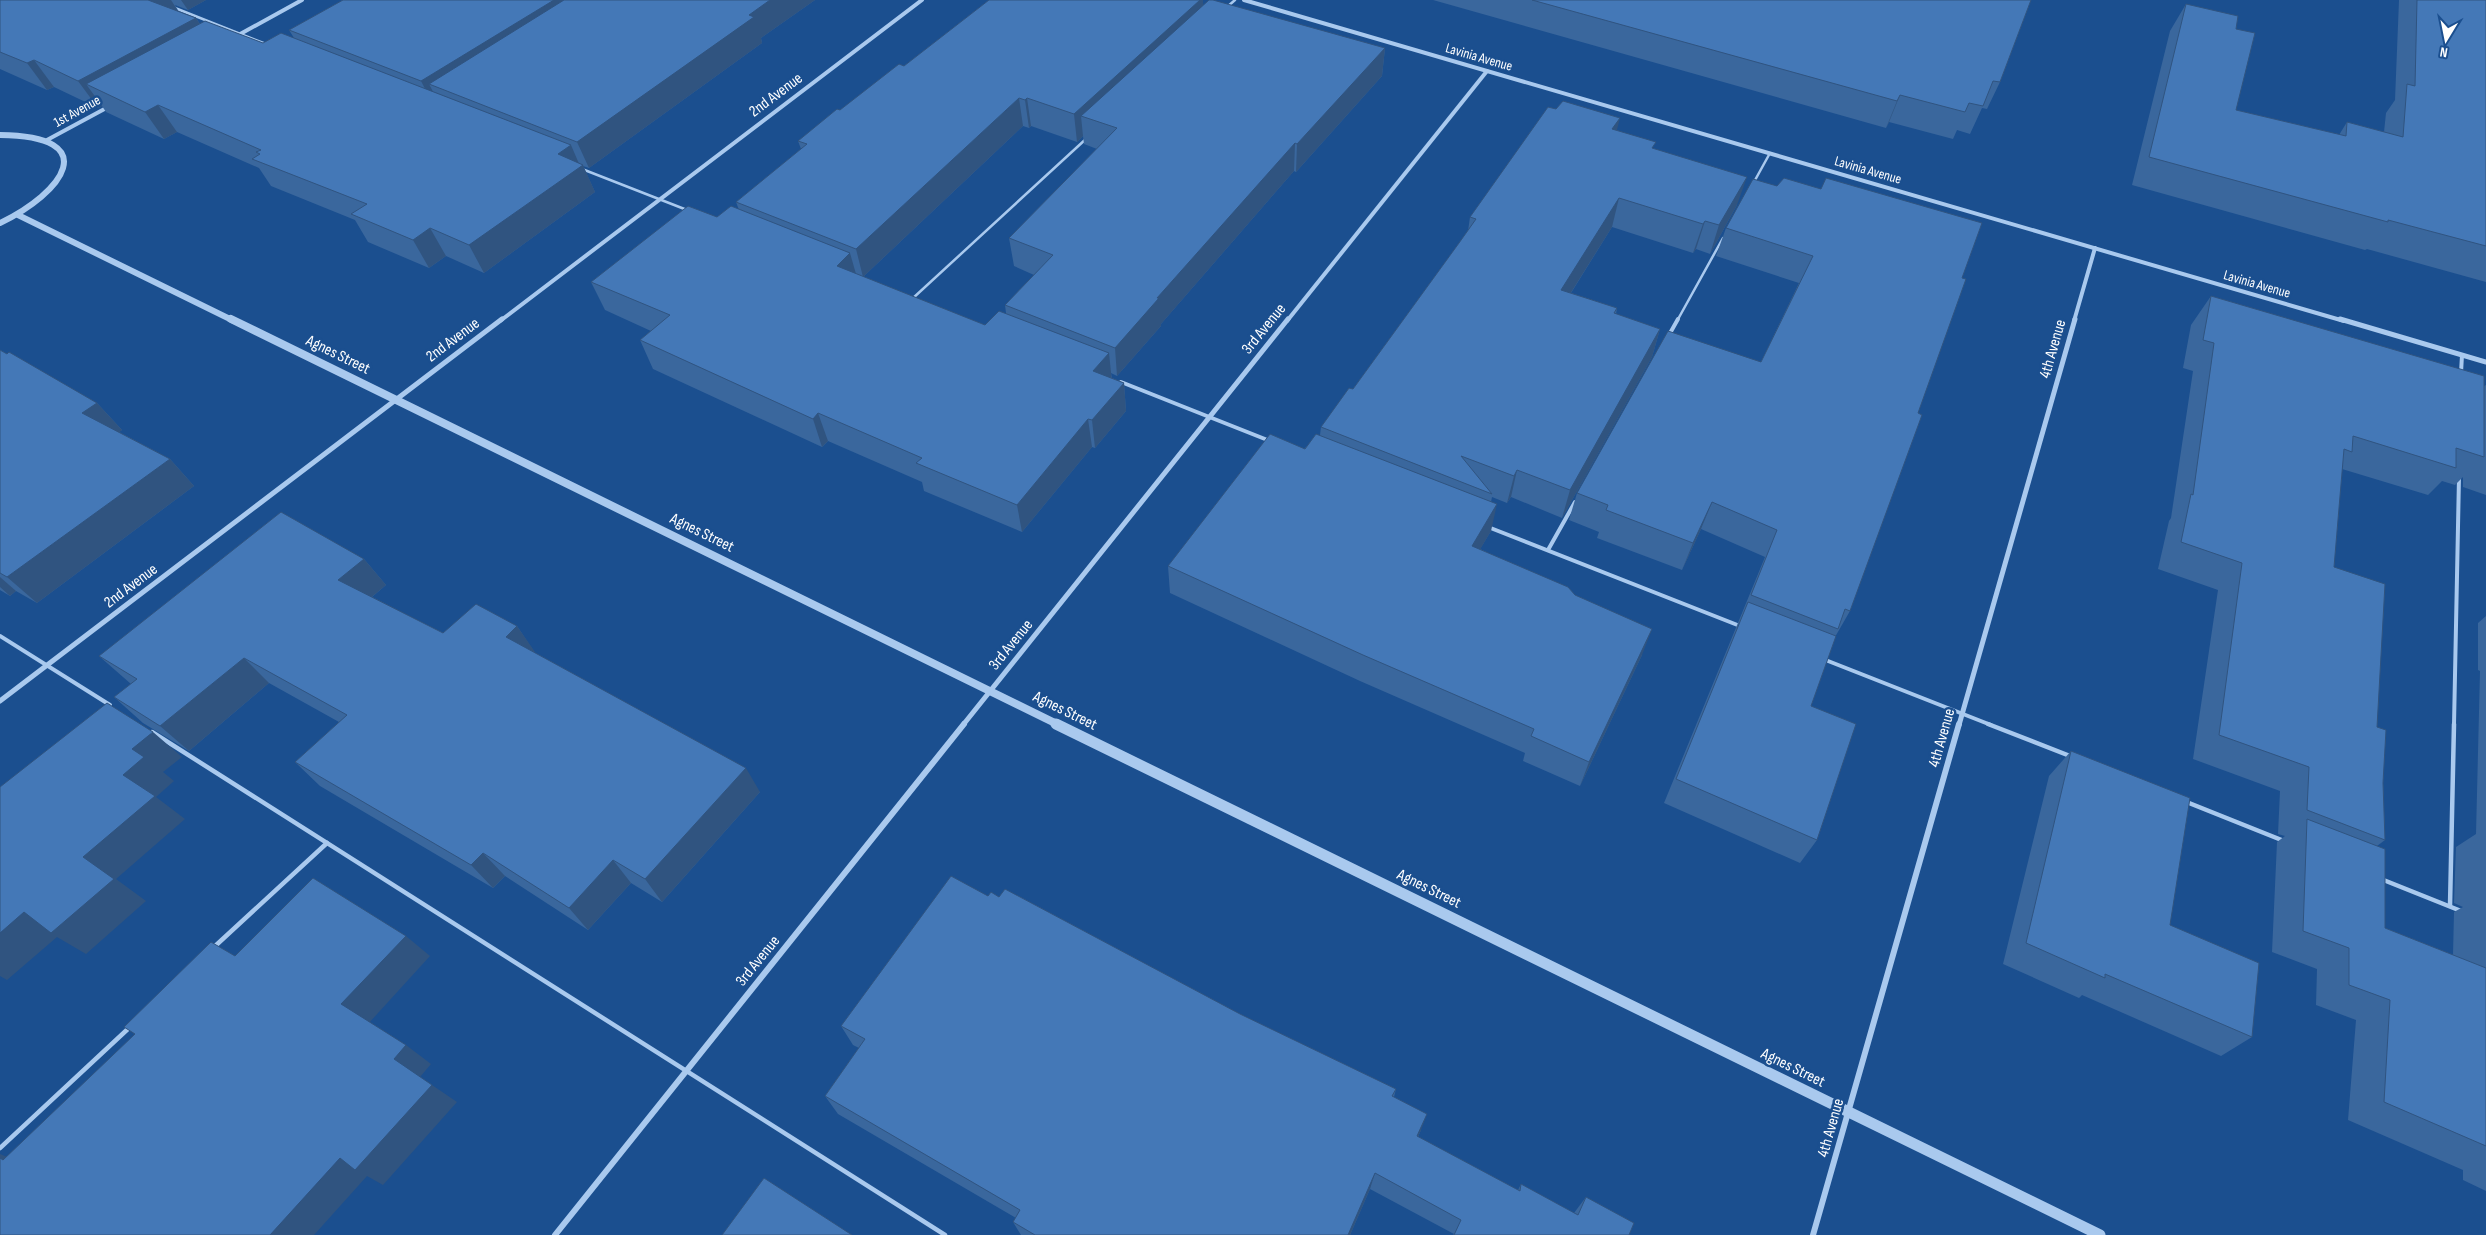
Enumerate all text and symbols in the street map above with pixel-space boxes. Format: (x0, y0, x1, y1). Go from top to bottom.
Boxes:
north arrow (2421, 15, 2471, 65)
street label: Lavinia Avenue (1444, 39, 1514, 75)
text: N (2439, 43, 2449, 61)
street label: 2nd Avenue (746, 69, 806, 121)
street label: 1st Avenue (51, 91, 103, 131)
street label: Lavinia Avenue (1833, 152, 1903, 188)
street label: Lavinia Avenue (2222, 266, 2292, 302)
street label: 3rd Avenue (1238, 300, 1290, 358)
street label: 2nd Avenue (423, 314, 483, 366)
street label: 4th Avenue (2036, 317, 2070, 381)
street label: Agnes Street (302, 331, 373, 379)
street label: Agnes Street (666, 509, 737, 557)
street label: 2nd Avenue (101, 560, 161, 612)
street label: 3rd Avenue (985, 616, 1037, 674)
street label: Agnes Street (1029, 687, 1100, 735)
street label: 4th Avenue (1925, 706, 1959, 770)
street label: Agnes Street (1393, 865, 1464, 913)
street label: 3rd Avenue (732, 932, 784, 990)
street label: Agnes Street (1757, 1044, 1828, 1092)
street label: 4th Avenue (1814, 1096, 1848, 1160)

